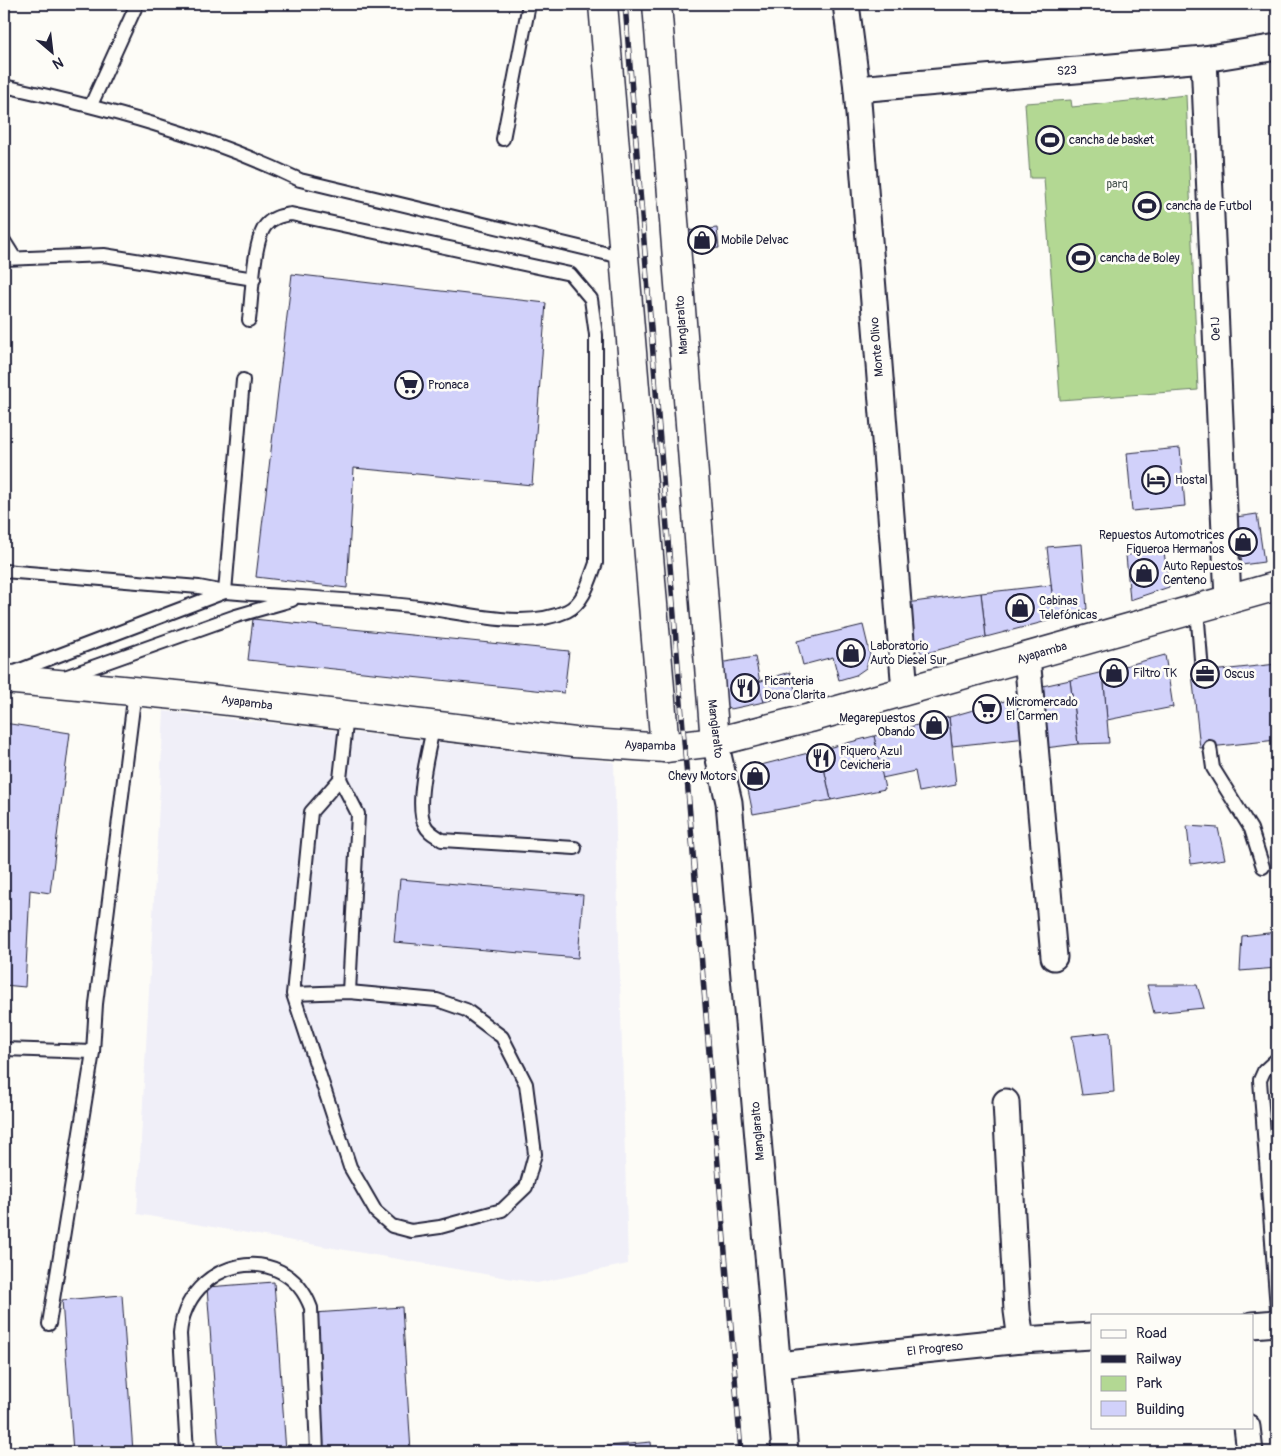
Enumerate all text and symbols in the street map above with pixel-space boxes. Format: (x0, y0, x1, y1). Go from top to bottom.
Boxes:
north arrow (28, 28, 78, 78)
text: N (50, 53, 66, 73)
street label: S23 (1056, 63, 1078, 79)
sports icon: cancha de basket (1035, 125, 1065, 155)
place label: cancha de basket (1069, 133, 1154, 148)
park label: parq (1106, 177, 1128, 192)
sports icon: cancha de Futbol (1132, 191, 1162, 221)
place label: cancha de Futbol (1166, 199, 1252, 214)
shop icon: Mobile Delvac (687, 225, 717, 255)
place label: Mobile Delvac (721, 233, 789, 248)
sports icon: cancha de Boley (1066, 243, 1096, 273)
place label: cancha de Boley (1100, 251, 1180, 266)
street label: Manglaralto (672, 294, 692, 355)
street label: Monte Olivo (867, 316, 887, 377)
street label: Oe1J (1208, 316, 1224, 341)
supermarket icon: Pronaca (394, 370, 424, 400)
place label: Pronaca (428, 378, 469, 393)
hotel icon: Hostal (1141, 465, 1171, 495)
place label: Hostal (1175, 473, 1208, 488)
shop icon: Repuestos Automotrices Figueroa Hermanos (1228, 527, 1258, 557)
place label: Repuestos Automotrices Figueroa Hermanos (1099, 528, 1225, 557)
shop icon: Auto Repuestos Centeno (1129, 558, 1159, 588)
place label: Auto Repuestos Centeno (1163, 559, 1243, 588)
shop icon: Cabinas Telefónicas (1005, 593, 1035, 623)
place label: Cabinas Telefónicas (1039, 594, 1098, 623)
shop icon: Laboratorio Auto Diesel Sur (836, 638, 866, 668)
place label: Laboratorio Auto Diesel Sur (870, 639, 948, 668)
street label: Ayapamba (1015, 639, 1069, 667)
shop icon: Filtro TK (1099, 658, 1129, 688)
office icon: Oscus (1190, 659, 1220, 689)
place label: Filtro TK (1133, 666, 1177, 681)
place label: Oscus (1224, 667, 1255, 682)
restaurant icon: Picanteria Dona Clarita (730, 673, 760, 703)
place label: Picanteria Dona Clarita (764, 674, 826, 703)
street label: Ayapamba (221, 692, 274, 714)
supermarket icon: Micromercado El Carmen (972, 694, 1002, 724)
place label: Micromercado El Carmen (1006, 695, 1078, 724)
street label: Manglaralto (704, 699, 726, 760)
shop icon: Megarepuestos Obando (919, 710, 949, 740)
place label: Megarepuestos Obando (839, 711, 916, 740)
street label: Ayapamba (624, 738, 676, 754)
restaurant icon: Piquero Azul Cevicheria (806, 743, 836, 773)
place label: Piquero Azul Cevicheria (840, 744, 902, 773)
shop icon: Chevy Motors (740, 761, 770, 791)
place label: Chevy Motors (668, 769, 737, 784)
street label: Manglaralto (748, 1100, 768, 1161)
legend (1091, 1314, 1254, 1428)
text: Road (1136, 1324, 1167, 1343)
street label: El Progreso (906, 1339, 964, 1359)
text: Railway (1136, 1350, 1182, 1369)
text: Park (1136, 1374, 1163, 1393)
text: Building (1136, 1400, 1184, 1419)

